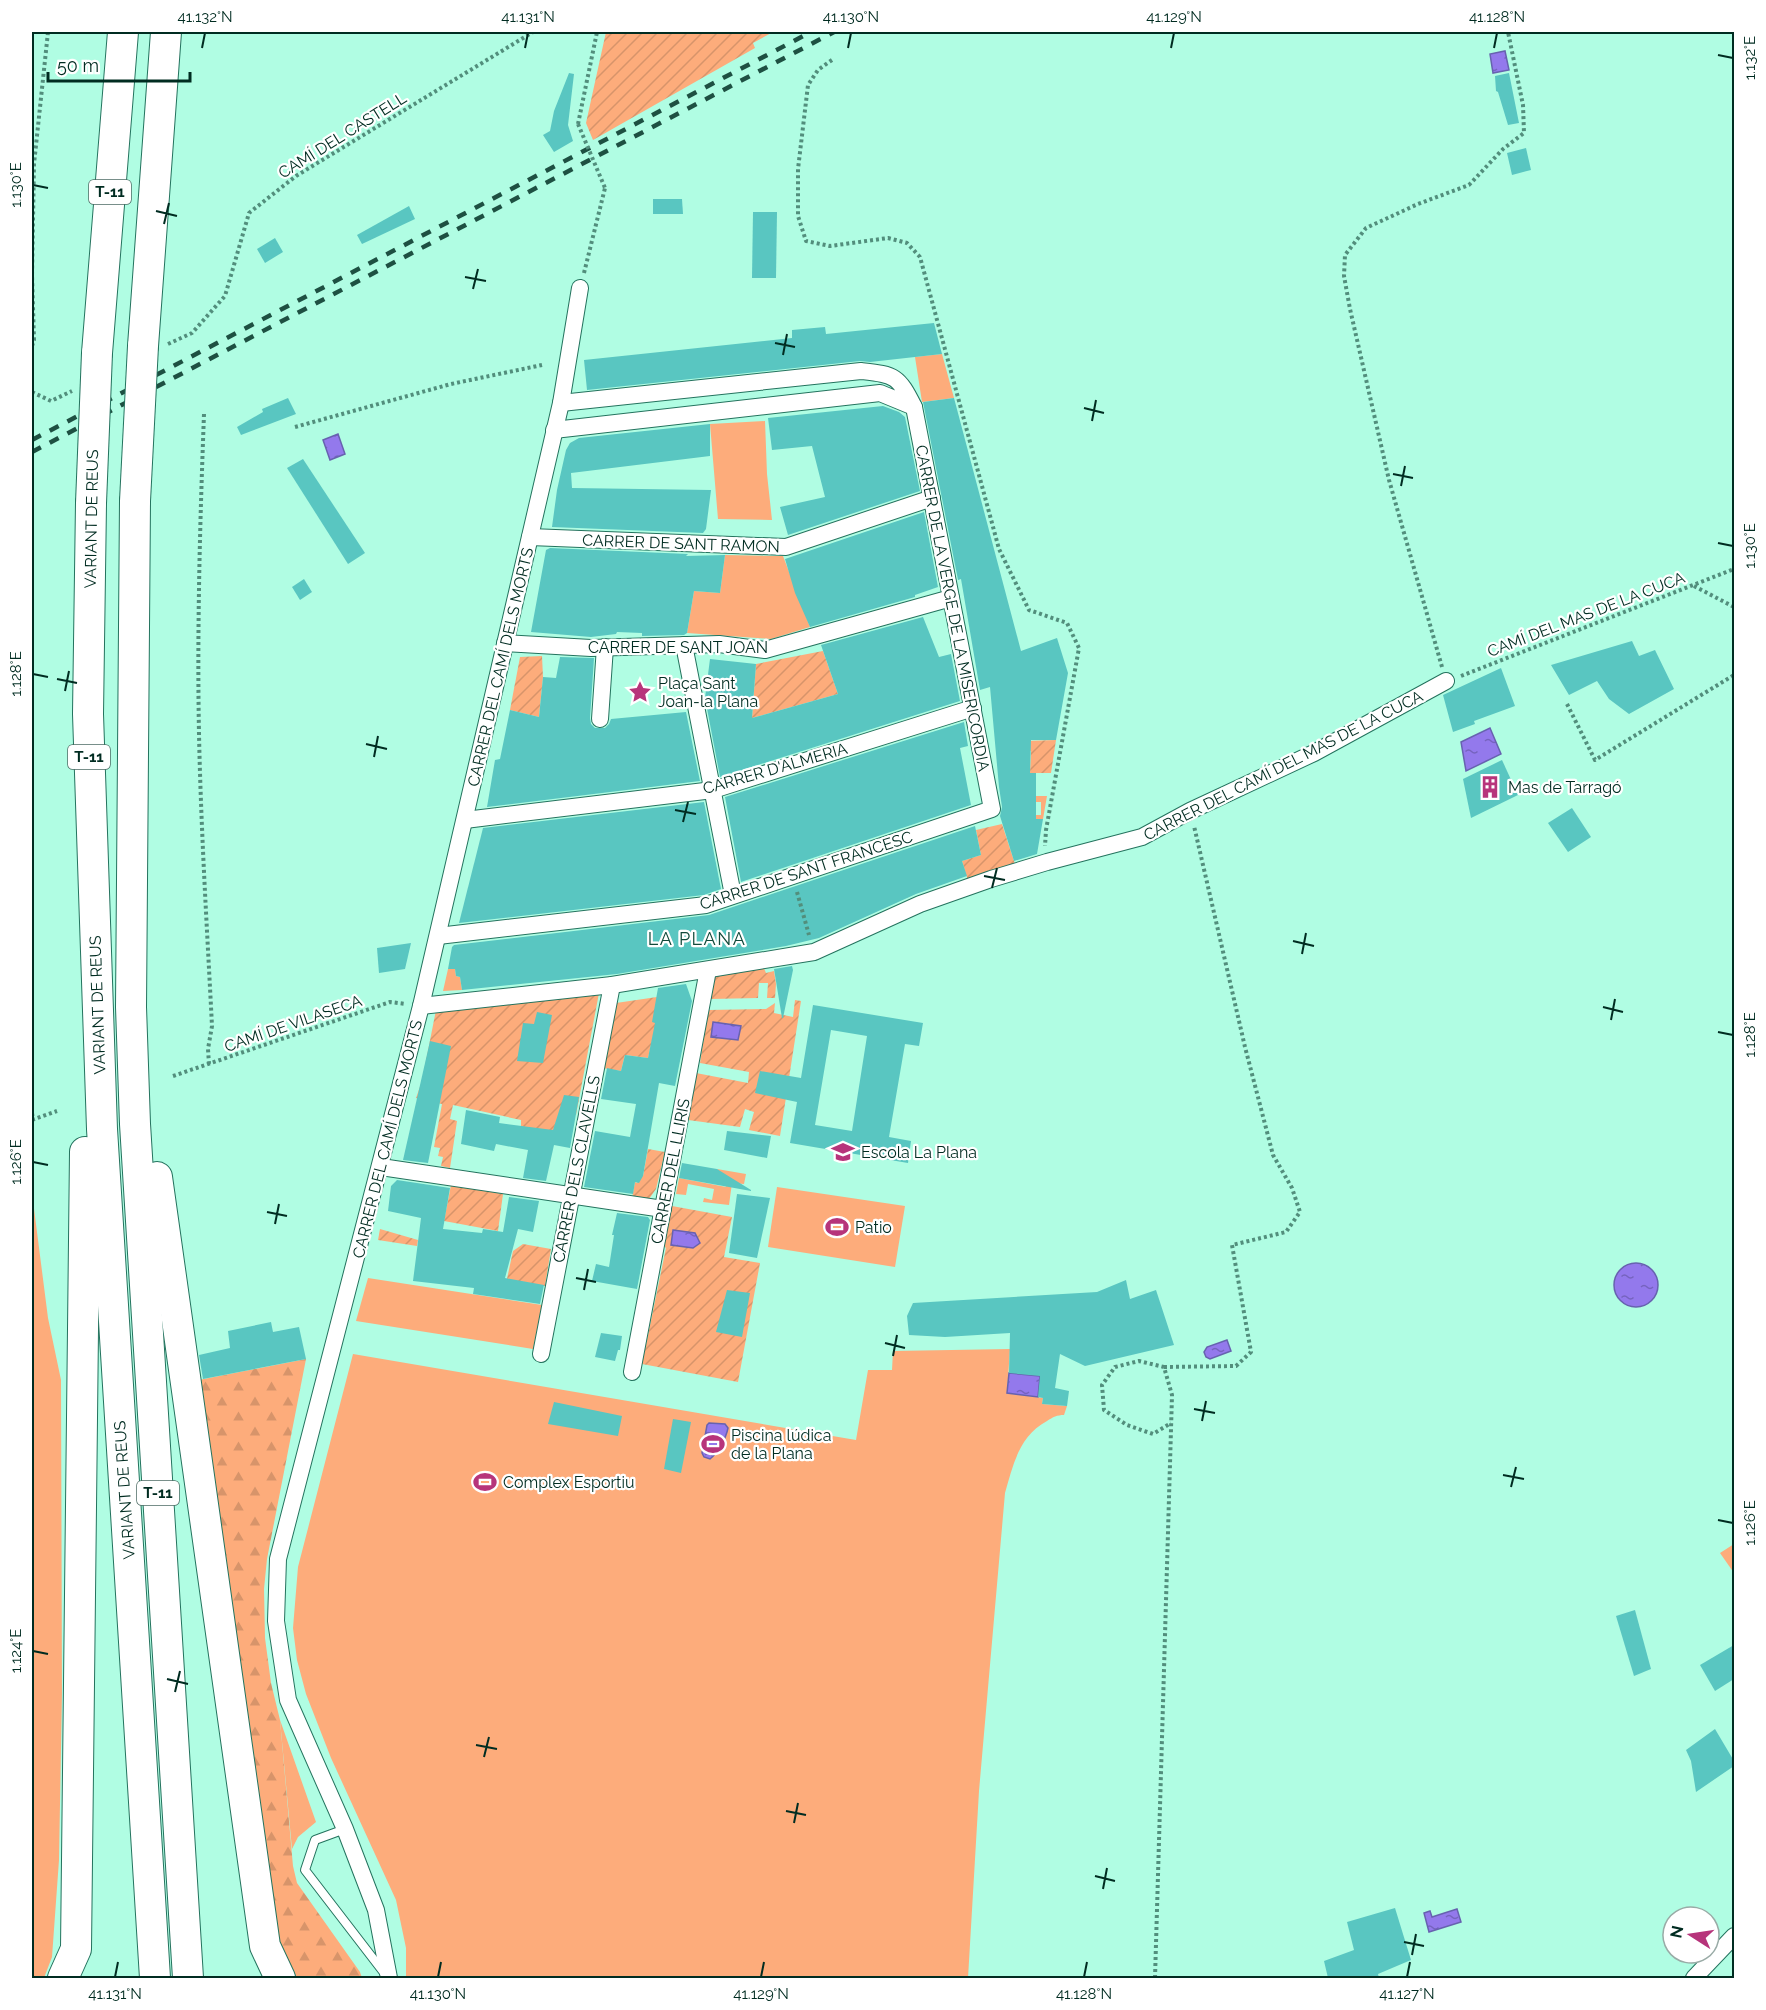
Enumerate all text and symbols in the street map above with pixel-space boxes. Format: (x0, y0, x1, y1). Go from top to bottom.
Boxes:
text: 41.132°N (177, 8, 233, 26)
text: 41.131°N (501, 8, 555, 26)
text: 41.130°N (823, 8, 879, 26)
text: 41.129°N (1146, 8, 1202, 26)
text: 41.128°N (1469, 8, 1525, 26)
text: 1.132°E (1741, 36, 1759, 80)
scale bar (48, 45, 190, 83)
text: 50 m (57, 55, 99, 76)
street label: CAMÍ DEL CASTELL (274, 87, 410, 182)
text: 1.130°E (7, 162, 25, 208)
road number: T-11 (89, 180, 131, 204)
street label: CARRER DE LA VERGE DE LA MISERICORDIA (912, 443, 994, 773)
street label: VARIANT DE REUS (81, 449, 102, 589)
text: 1.130°E (1741, 523, 1759, 569)
street label: CARRER DE SANT RAMON (582, 531, 780, 556)
street label: CARRER DEL CAMÍ DELS MORTS (463, 545, 537, 789)
street label: CAMÍ DEL MAS DE LA CUCA (1484, 567, 1688, 661)
street label: CARRER DE SANT JOAN (588, 638, 768, 657)
text: 1.128°E (7, 651, 25, 697)
place label: Plaça Sant Joan-la Plana (658, 674, 758, 711)
place icon: Plaça Sant Joan-la Plana (627, 679, 653, 705)
street label: CARRER DEL CAMÍ DEL MAS DE LA CUCA (1140, 685, 1426, 844)
street label: CARRER D'ALMERIA (701, 739, 850, 798)
road number: T-11 (68, 745, 110, 769)
building icon: Mas de Tarragó (1477, 774, 1503, 800)
place label: Mas de Tarragó (1508, 778, 1622, 797)
street label: CARRER DE SANT FRANCESC (697, 827, 915, 914)
district label: LA PLANA (648, 928, 746, 949)
street label: VARIANT DE REUS (86, 935, 109, 1075)
street label: CAMÍ DE VILASECA (222, 990, 365, 1056)
text: 1.128°E (1741, 1012, 1759, 1058)
street label: CARRER DEL CAMÍ DELS MORTS (348, 1018, 426, 1260)
street label: CARRER DELS CLAVELLS (549, 1074, 604, 1264)
street label: CARRER DEL LLIRIS (647, 1097, 694, 1245)
text: 1.126°E (7, 1139, 25, 1185)
school or university icon: Escola La Plana (830, 1139, 856, 1165)
place label: Escola La Plana (861, 1143, 977, 1162)
sports icon: Patio (824, 1214, 850, 1240)
place label: Patio (855, 1218, 892, 1237)
street label: VARIANT DE REUS (110, 1420, 139, 1560)
place label: Piscina lúdica de la Plana (731, 1426, 831, 1463)
sports icon: Piscina lúdica de la Plana (700, 1431, 726, 1457)
sports icon: Complex Esportiu (472, 1469, 498, 1495)
place label: Complex Esportiu (503, 1473, 634, 1492)
road number: T-11 (137, 1481, 179, 1505)
text: 1.126°E (1741, 1500, 1759, 1546)
text: 1.124°E (7, 1629, 25, 1673)
north arrow (1661, 1905, 1721, 1965)
text: N (1666, 1924, 1687, 1940)
text: 41.131°N (88, 1985, 142, 2003)
text: 41.130°N (410, 1985, 466, 2003)
text: 41.129°N (733, 1985, 789, 2003)
text: 41.128°N (1056, 1985, 1112, 2003)
text: 41.127°N (1379, 1985, 1435, 2003)

